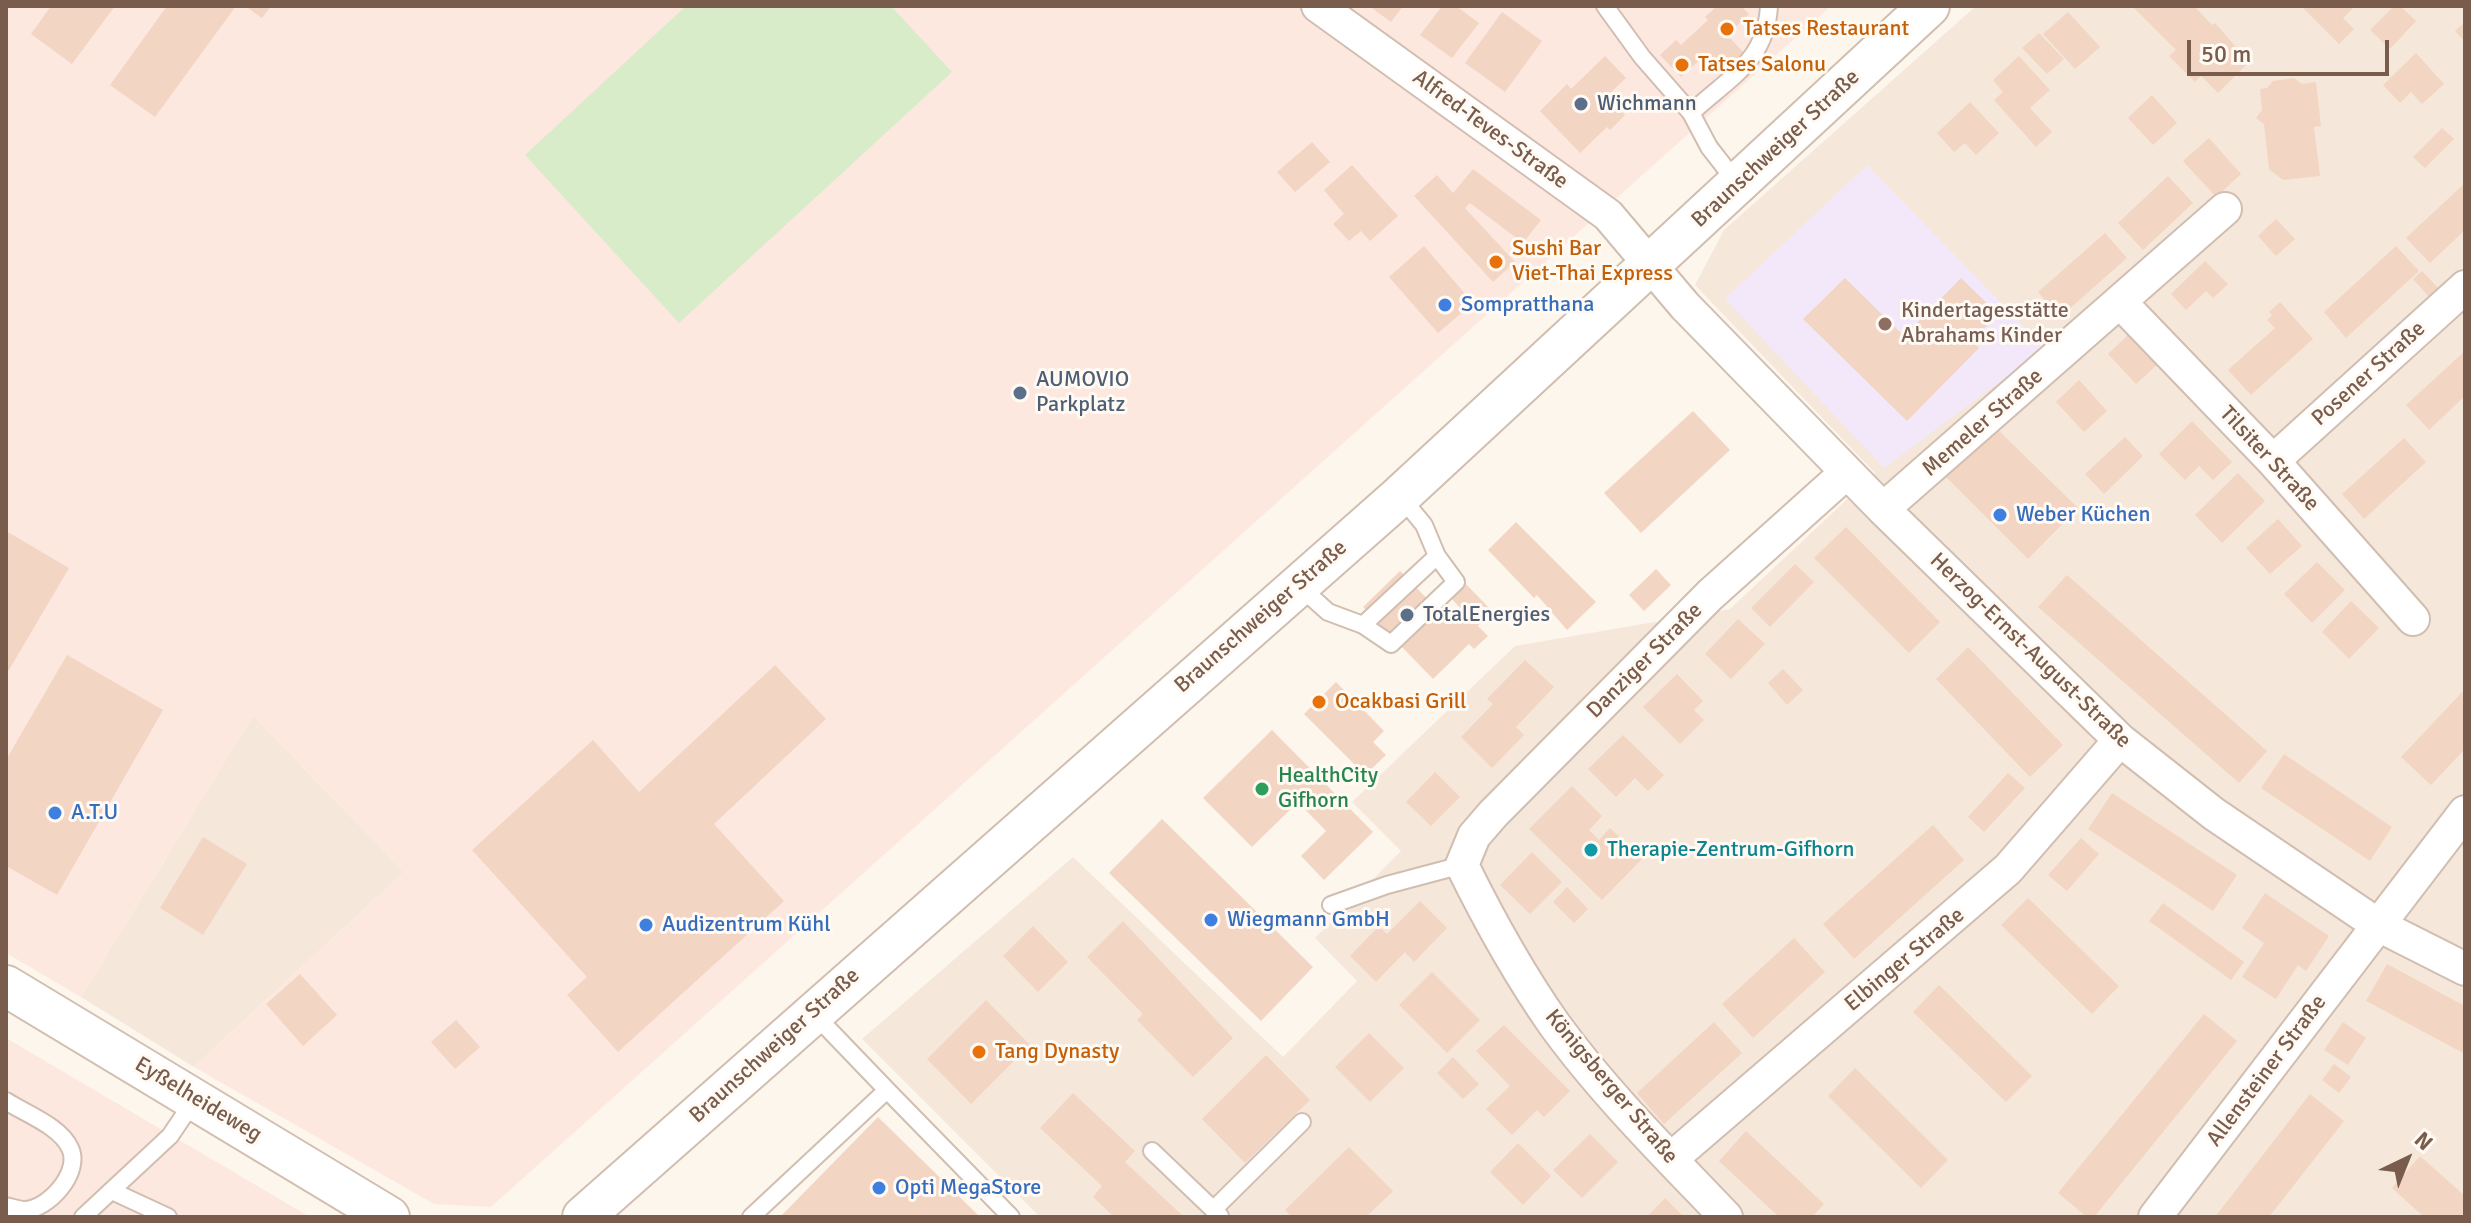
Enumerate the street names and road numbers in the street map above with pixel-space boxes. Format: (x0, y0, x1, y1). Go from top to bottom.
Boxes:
street label: Braunschweiger Straße (1687, 64, 1865, 234)
street label: Alfred-Teves-Straße (1407, 65, 1573, 195)
street label: Posener Straße (2307, 316, 2431, 432)
street label: Memeler Straße (1917, 363, 2049, 483)
street label: Tilsiter Straße (2214, 401, 2324, 517)
street label: Braunschweiger Straße (1169, 535, 1353, 699)
street label: Herzog-Ernst-August-Straße (1924, 548, 2136, 754)
street label: Danziger Straße (1582, 598, 1708, 724)
street label: Elbinger Straße (1840, 902, 1970, 1018)
street label: Braunschweiger Straße (685, 963, 865, 1129)
street label: Allensteiner Straße (2202, 990, 2332, 1152)
street label: Königsberger Straße (1539, 1004, 1683, 1170)
street label: Eyßelheideweg (130, 1052, 266, 1148)

